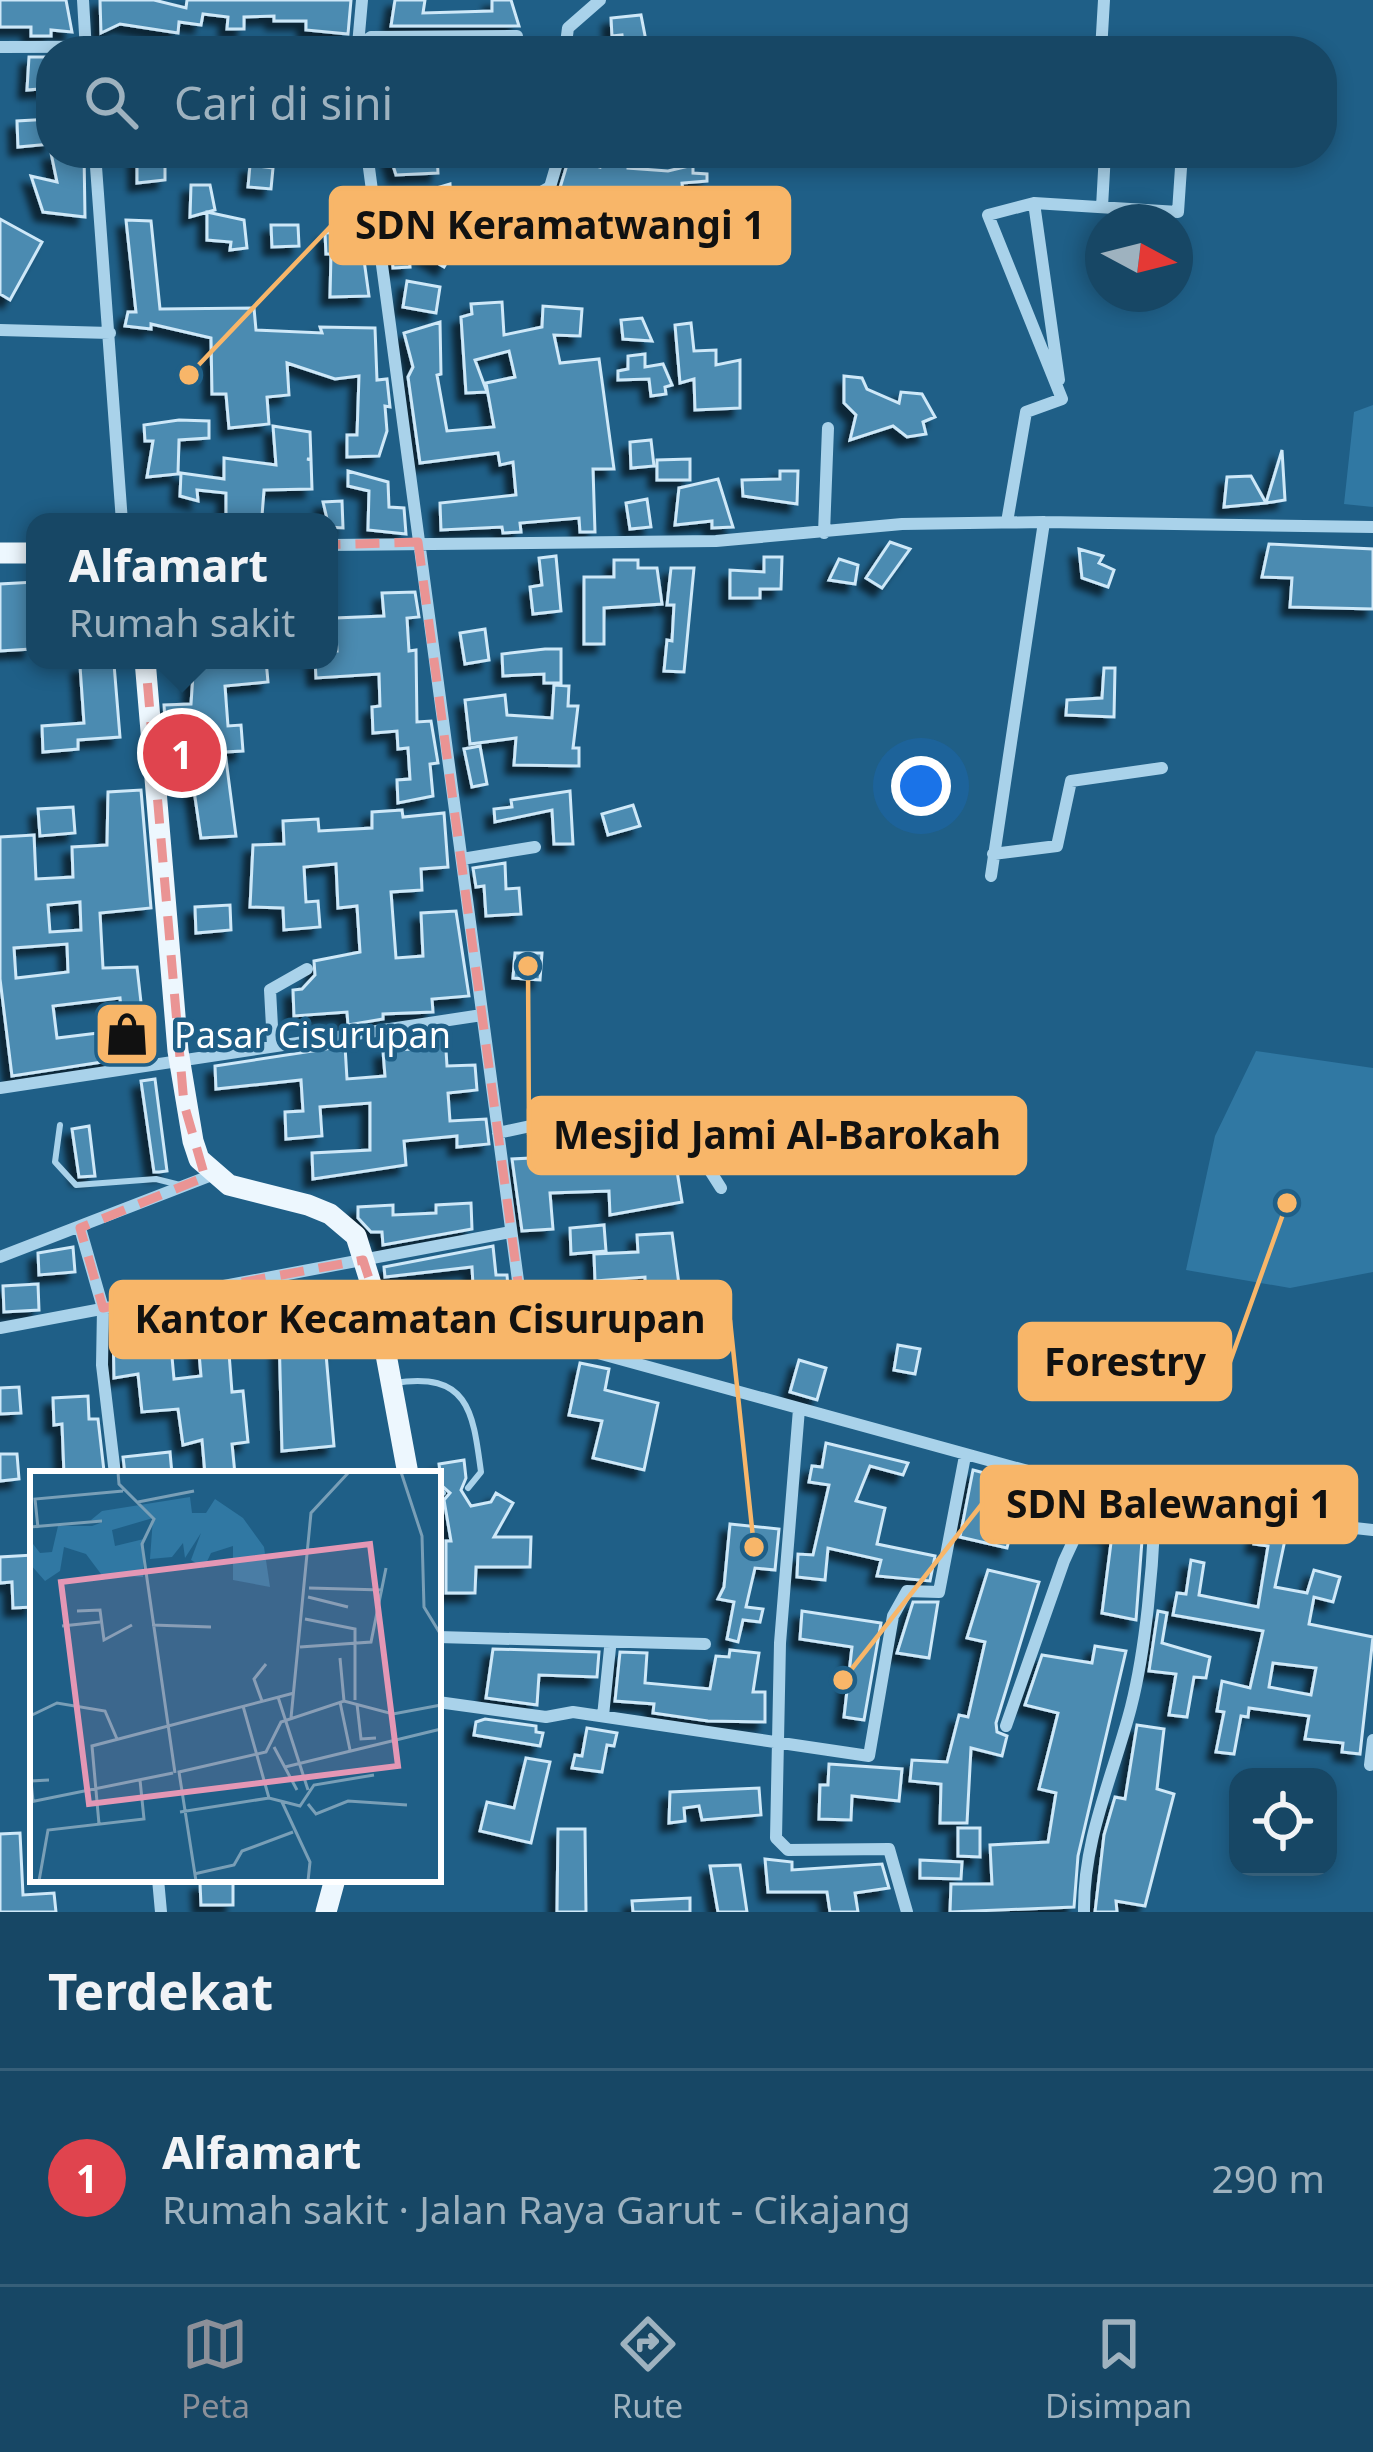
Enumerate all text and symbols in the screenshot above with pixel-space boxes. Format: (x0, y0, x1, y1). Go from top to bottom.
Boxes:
search box (36, 36, 1337, 168)
icon: search (78, 69, 144, 135)
text: Cari di sini (174, 72, 393, 133)
callout: SDN Keramatwangi 1 (331, 188, 789, 263)
text: SDN Keramatwangi 1 (355, 197, 765, 250)
north arrow (1085, 204, 1193, 312)
popup (26, 513, 338, 669)
text: Alfamart (69, 534, 268, 595)
text: Rumah sakit (69, 595, 295, 648)
pin: 1 (143, 708, 221, 798)
your location (891, 756, 951, 816)
shop icon: Pasar Cisurupan (92, 999, 162, 1069)
place label: Pasar Cisurupan (174, 1010, 451, 1059)
callout: Mesjid Jami Al-Barokah (529, 1098, 1025, 1173)
text: Mesjid Jami Al-Barokah (553, 1107, 1001, 1160)
callout: Kantor Kecamatan Cisurupan (111, 1282, 730, 1357)
text: Kantor Kecamatan Cisurupan (134, 1291, 706, 1344)
callout: Forestry (1020, 1324, 1230, 1399)
text: Forestry (1044, 1334, 1207, 1387)
callout: SDN Balewangi 1 (982, 1467, 1356, 1542)
inset map (30, 1471, 441, 1882)
text: SDN Balewangi 1 (1006, 1476, 1332, 1529)
map controls (1229, 1768, 1337, 1876)
button: locate (1229, 1768, 1337, 1876)
text: Terdekat (48, 1955, 273, 2025)
text: Alfamart (162, 2121, 361, 2182)
text: 1 (76, 2151, 98, 2204)
text: 290 m (1211, 2151, 1325, 2204)
text: Rumah sakit · Jalan Raya Garut - Cikajang (162, 2182, 911, 2235)
tab: Peta (181, 2311, 250, 2428)
tab: Rute (612, 2311, 683, 2428)
tab: Disimpan (1045, 2311, 1192, 2428)

